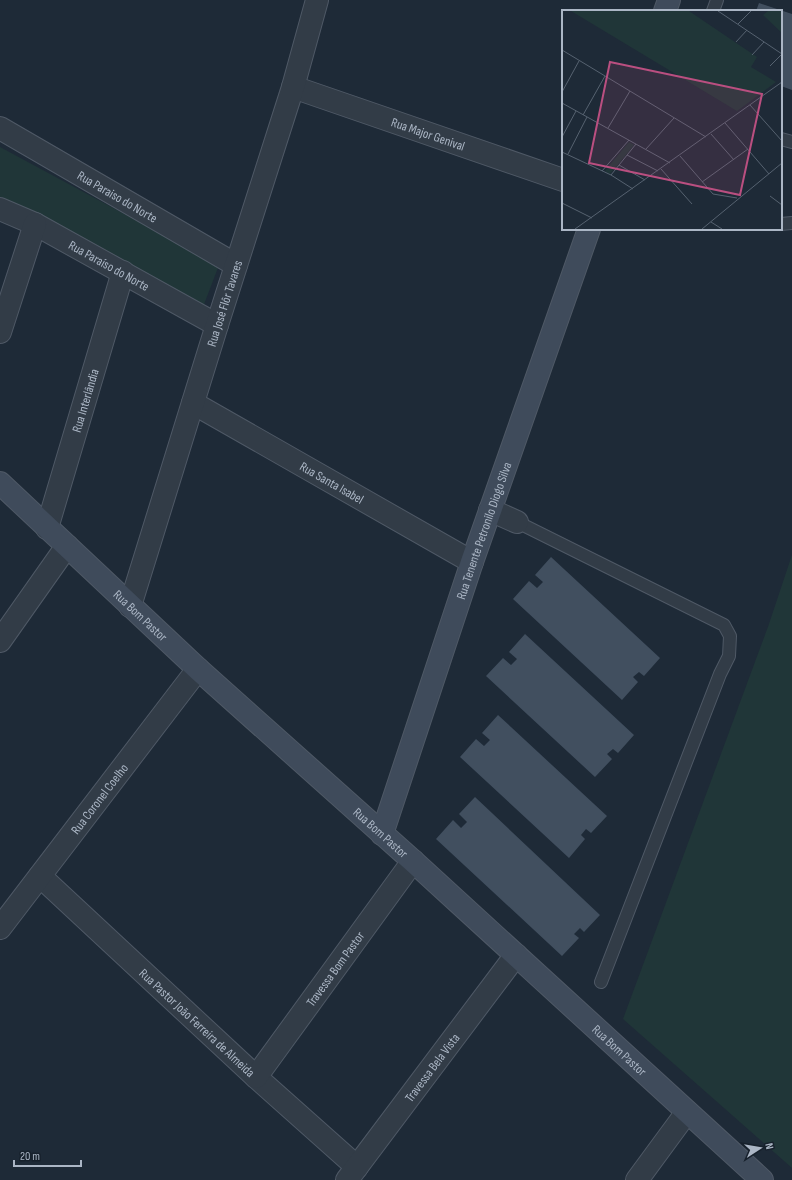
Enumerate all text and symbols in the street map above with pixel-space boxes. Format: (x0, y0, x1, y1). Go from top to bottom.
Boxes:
inset map (562, 10, 782, 230)
street label: Rua Major Genival (389, 114, 467, 155)
street label: Rua Paraiso do Norte (74, 168, 160, 227)
street label: Rua Paraíso do Norte (66, 237, 152, 295)
street label: Rua José Flôr Tavares (204, 258, 246, 349)
street label: Rua Interlândia (69, 367, 103, 434)
street label: Rua Santa Isabel (297, 459, 366, 508)
street label: Rua Tenente Petronilo Diogo Silva (453, 460, 516, 602)
street label: Rua Bom Pastor (110, 587, 171, 645)
street label: Rua Coronel Coelho (68, 761, 132, 838)
street label: Rua Bom Pastor (350, 804, 411, 862)
street label: Travessa Bom Pastor (303, 928, 368, 1010)
street label: Rua Pastor João Ferreira de Almeida (136, 966, 258, 1081)
street label: Rua Bom Pastor (588, 1022, 650, 1080)
street label: Travessa Bela Vista (402, 1030, 463, 1105)
north arrow (740, 1128, 780, 1168)
scale bar (14, 1142, 81, 1168)
text: N (762, 1142, 776, 1150)
text: 20 m (20, 1149, 40, 1164)

